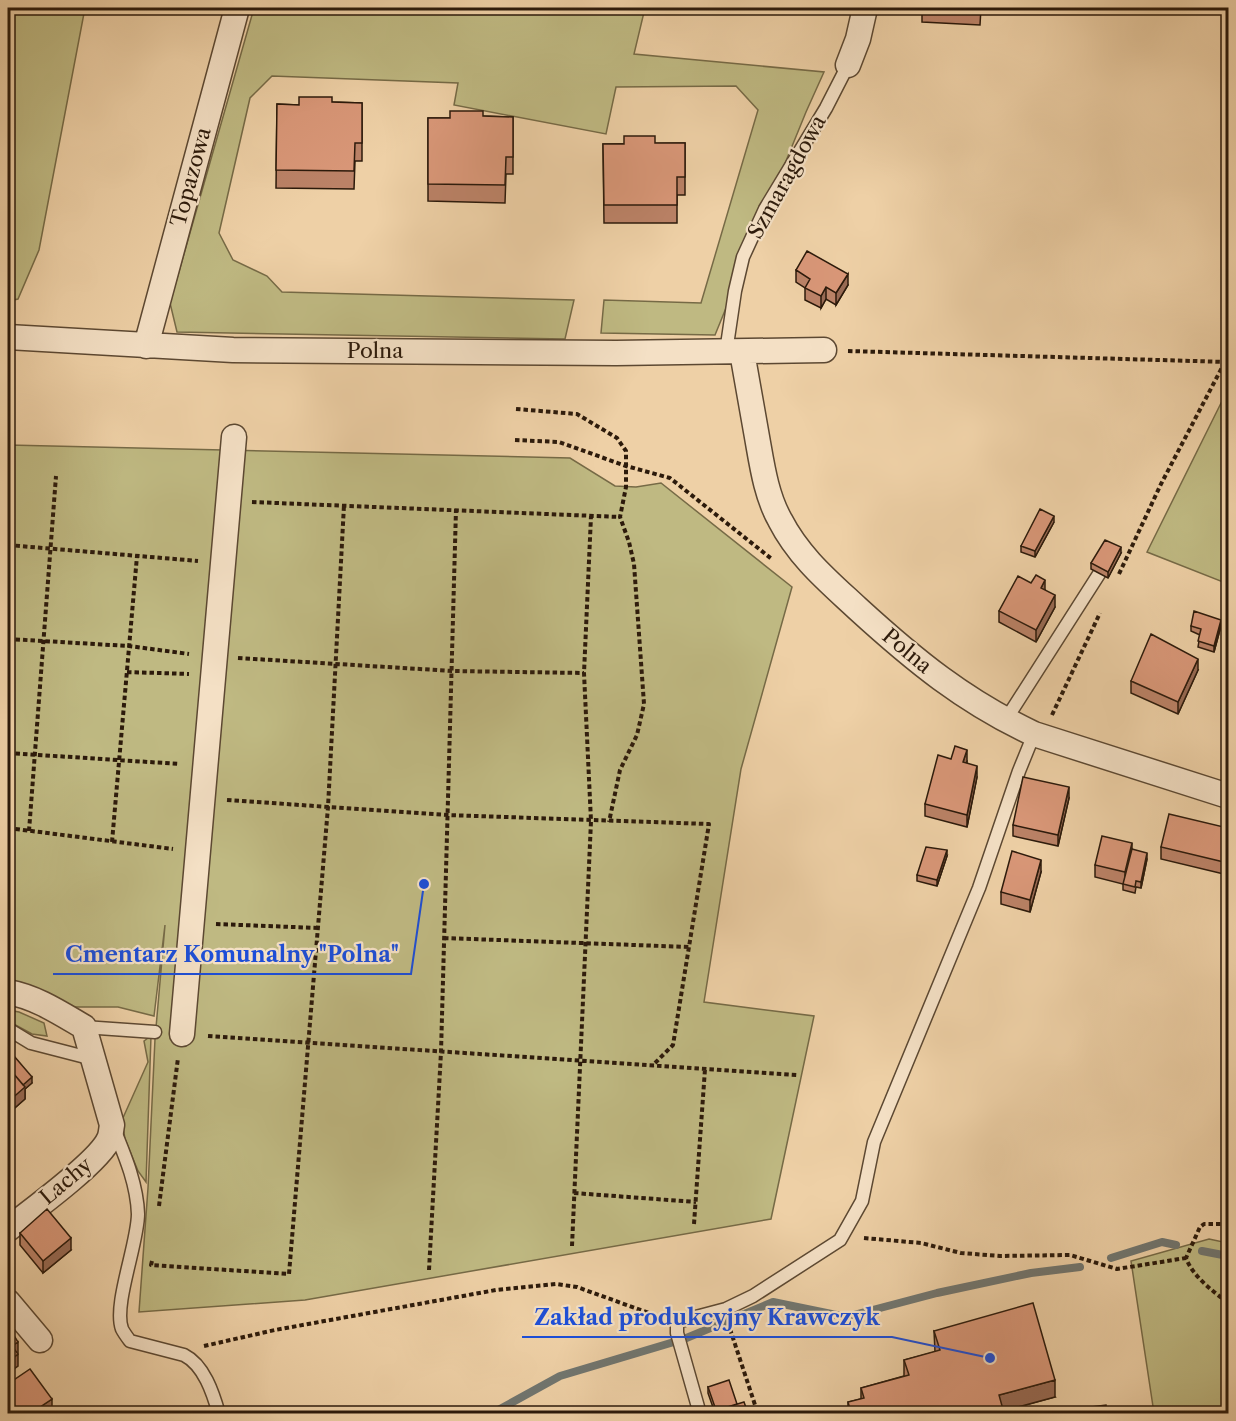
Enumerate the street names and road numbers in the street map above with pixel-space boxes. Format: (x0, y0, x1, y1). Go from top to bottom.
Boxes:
street label: Szmaragdowa (742, 110, 831, 243)
street label: Topazowa (165, 124, 216, 229)
street label: Polna (347, 338, 404, 363)
street label: Polna (878, 623, 938, 679)
street label: Lachy (35, 1152, 97, 1210)

